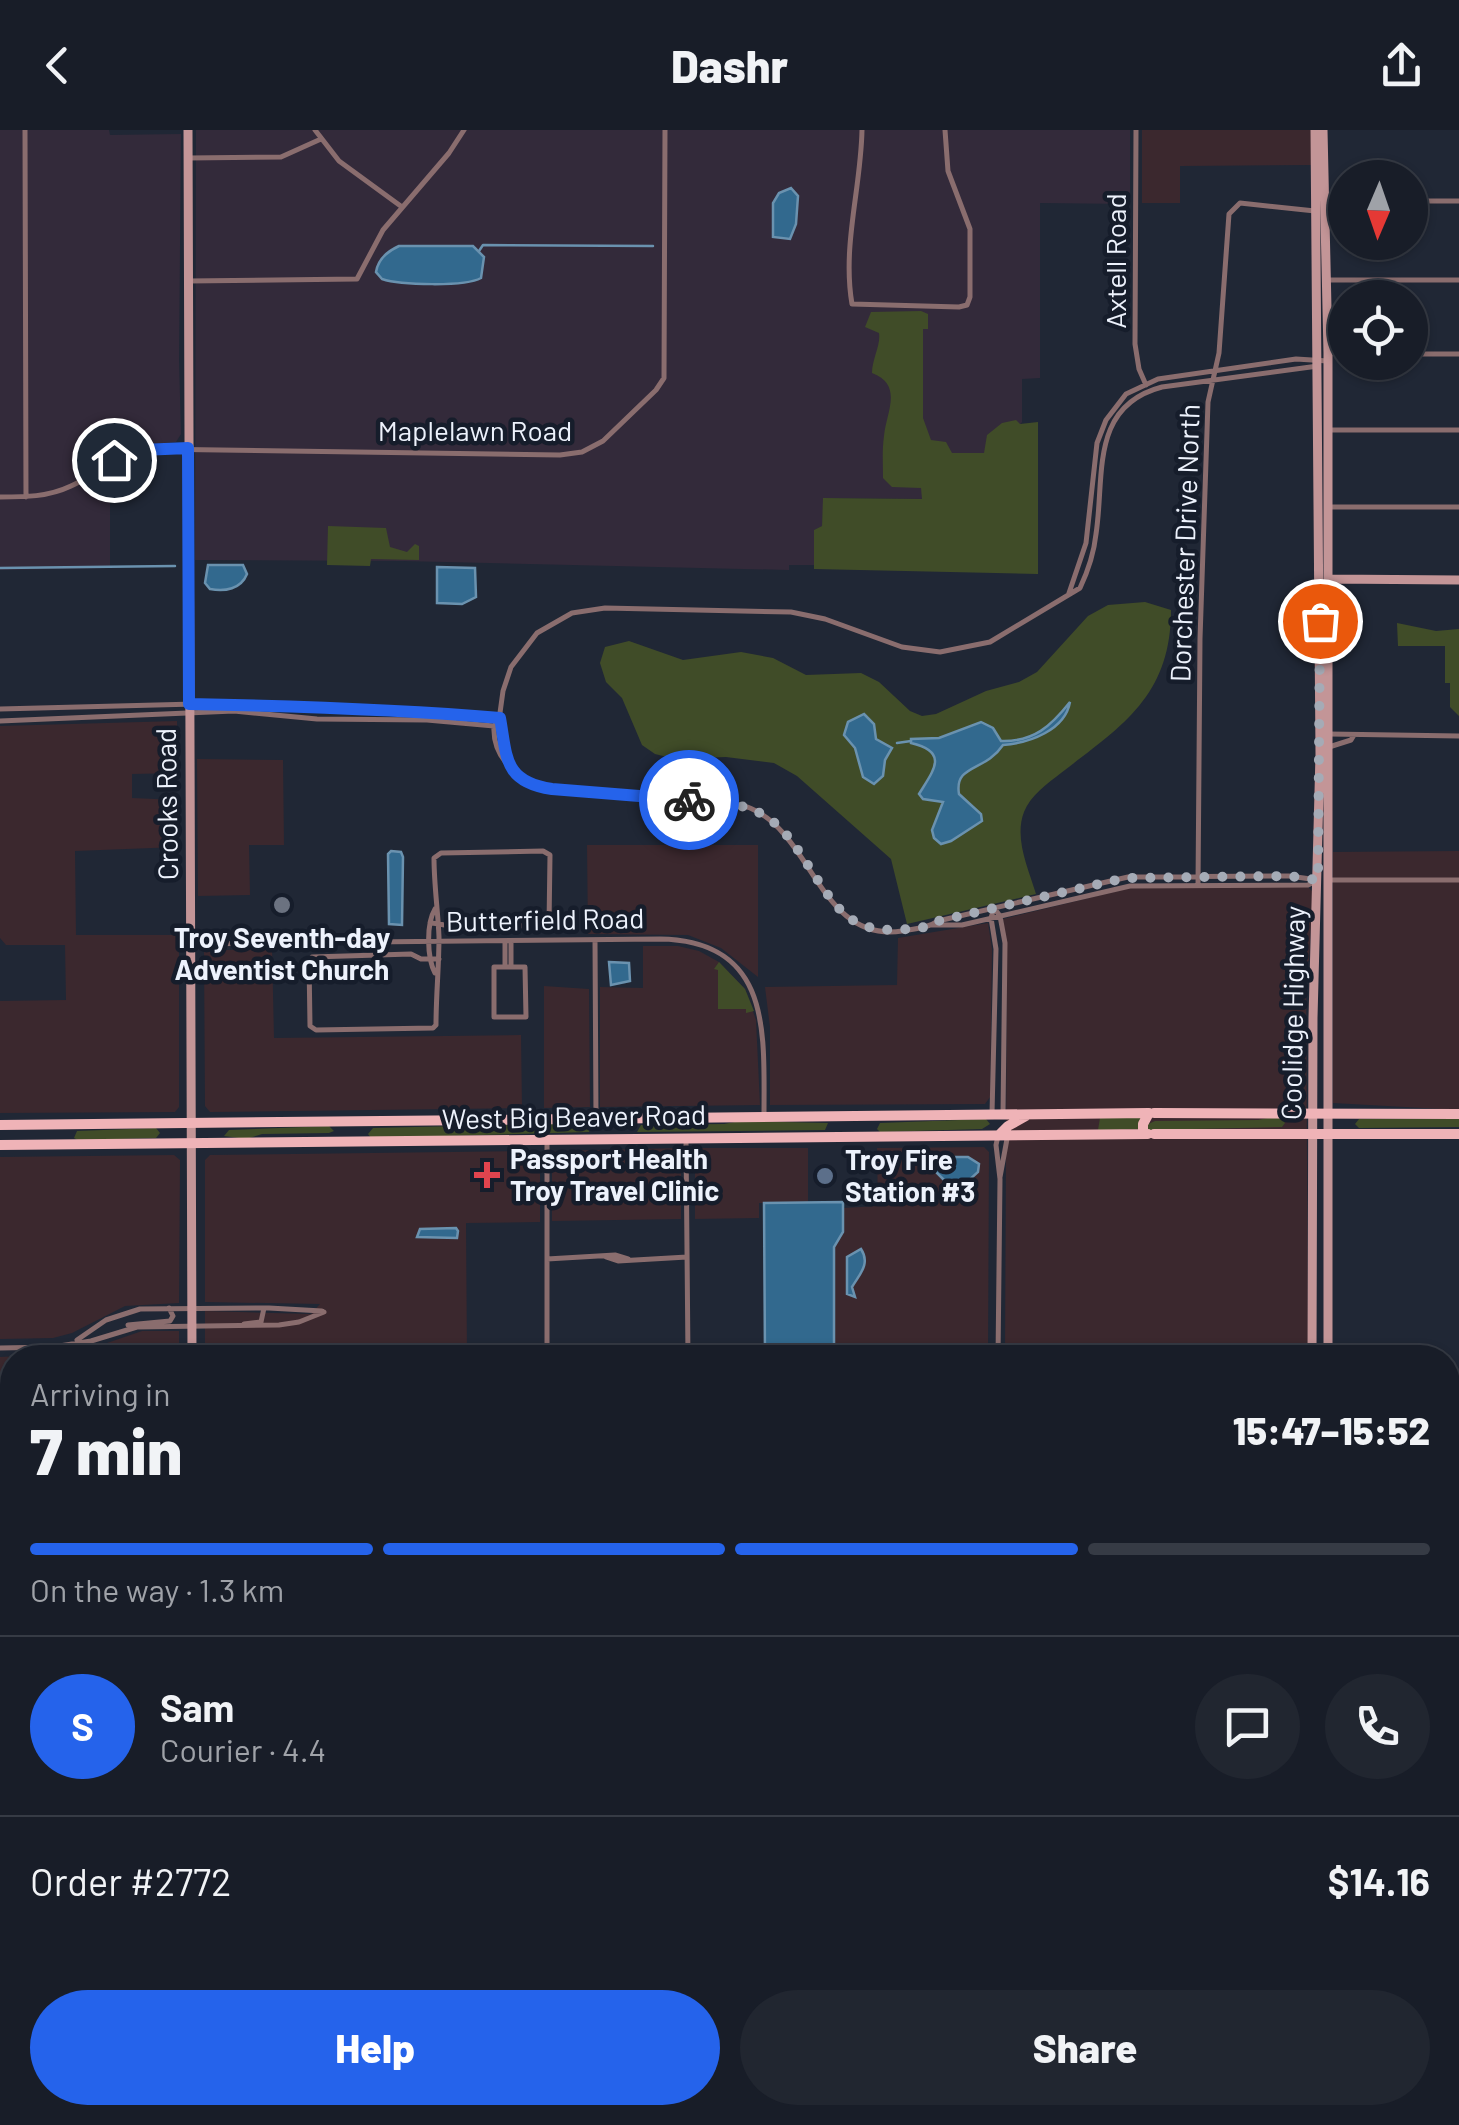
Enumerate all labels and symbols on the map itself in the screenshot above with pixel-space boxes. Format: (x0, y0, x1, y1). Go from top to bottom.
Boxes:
north arrow (1328, 160, 1428, 260)
street label: Axtell Road (1098, 193, 1132, 329)
street label: Dorchester Drive North (1162, 403, 1206, 683)
street label: Maplelawn Road (378, 413, 572, 447)
pin (72, 418, 157, 503)
pin (1278, 579, 1363, 664)
street label: Crooks Road (148, 727, 184, 881)
courier (639, 750, 739, 850)
marker: Troy Seventh-day Adventist Church (271, 894, 293, 916)
street label: Butterfield Road (445, 900, 645, 938)
street label: Coolidge Highway (1273, 906, 1311, 1120)
place label: Troy Seventh-day Adventist Church (174, 920, 390, 986)
street label: West Big Beaver Road (442, 1097, 706, 1135)
place label: Passport Health Troy Travel Clinic (510, 1141, 719, 1207)
place label: Troy Fire Station #3 (845, 1142, 975, 1208)
marker: Passport Health Troy Travel Clinic (474, 1162, 500, 1188)
marker: Troy Fire Station #3 (814, 1165, 836, 1187)

